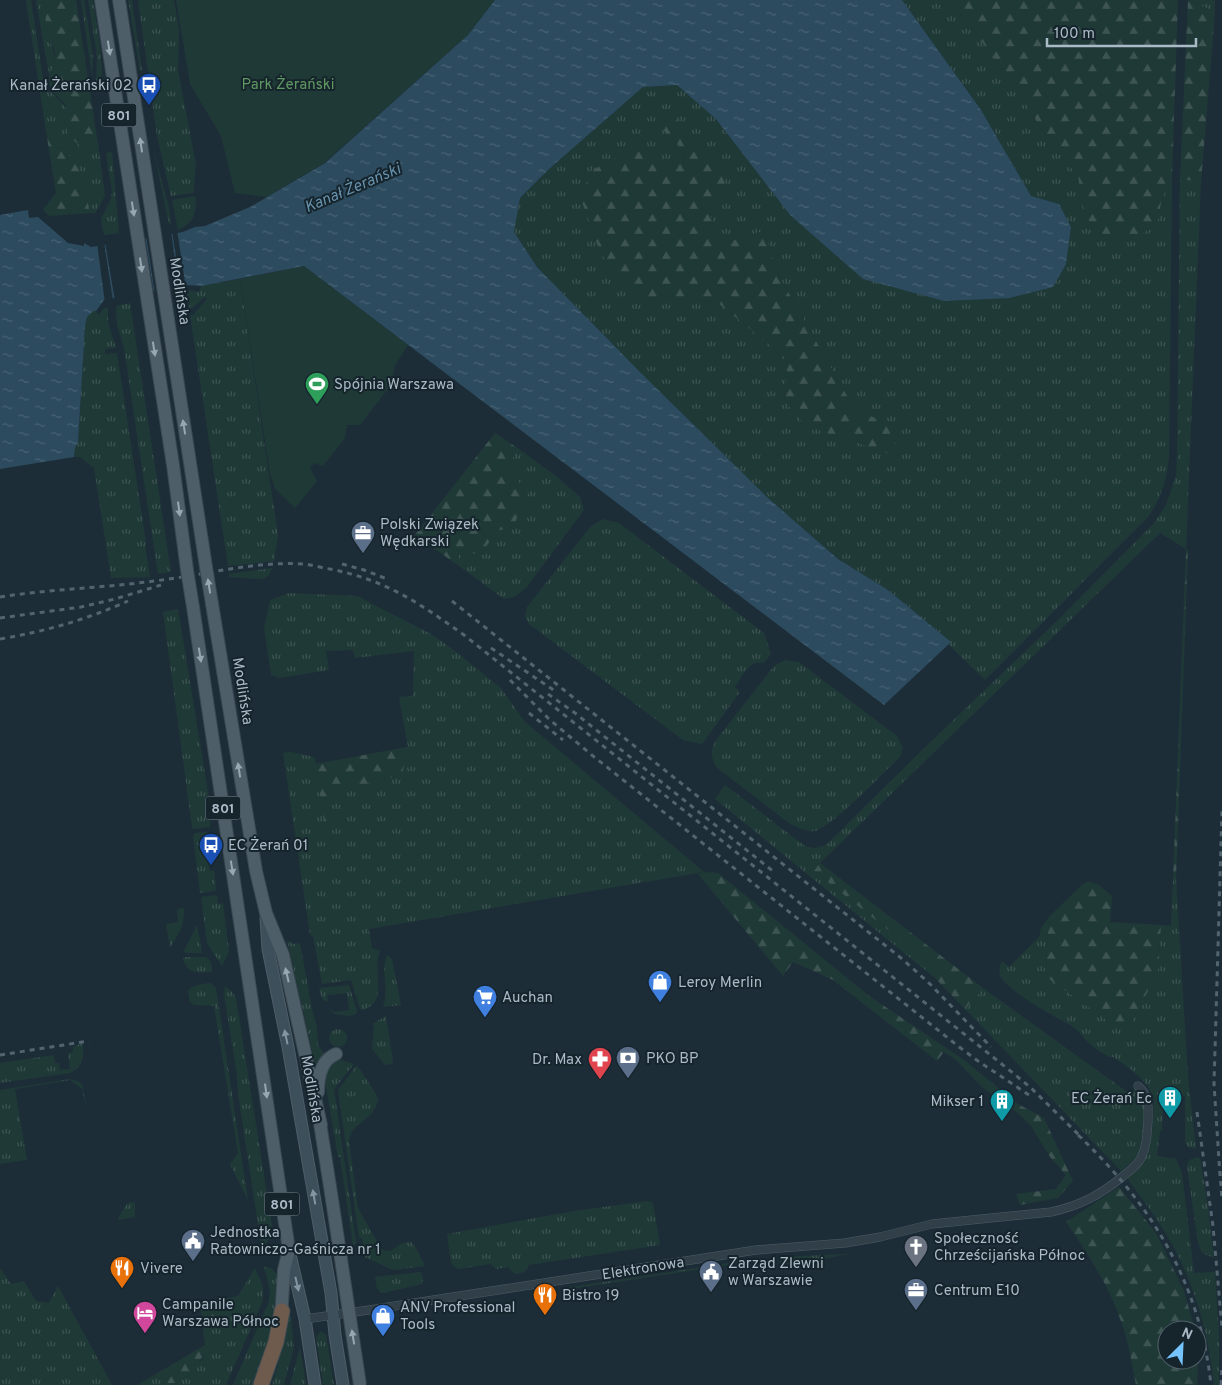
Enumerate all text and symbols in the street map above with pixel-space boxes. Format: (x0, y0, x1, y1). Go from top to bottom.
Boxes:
scale bar (1047, 15, 1196, 47)
text: 100 m (1054, 25, 1095, 44)
one-way arrow (105, 41, 113, 57)
bus stop icon: Kanał Żerański 02 (136, 72, 162, 106)
park label: Park Żerański (241, 75, 335, 95)
place label: Kanał Żerański 02 (9, 76, 132, 96)
road number: 801 (102, 104, 136, 126)
one-way arrow (136, 136, 144, 152)
water label: Kanał Żerański (301, 158, 405, 218)
one-way arrow (129, 201, 137, 217)
street label: Modlińska (164, 256, 193, 326)
one-way arrow (138, 258, 146, 274)
one-way arrow (151, 341, 159, 357)
sports icon: Spójnia Warszawa (304, 371, 330, 405)
place label: Spójnia Warszawa (334, 376, 454, 395)
one-way arrow (180, 418, 188, 434)
one-way arrow (175, 502, 183, 518)
place label: Polski Związek Wędkarski (380, 516, 479, 552)
office icon: Polski Związek Wędkarski (350, 520, 376, 554)
one-way arrow (204, 577, 212, 593)
one-way arrow (197, 648, 205, 664)
street label: Modlińska (227, 656, 256, 726)
one-way arrow (235, 762, 243, 778)
road number: 801 (206, 796, 240, 820)
bus stop icon: EC Żerań 01 (198, 832, 224, 866)
place label: EC Żerań 01 (228, 836, 308, 856)
one-way arrow (229, 860, 237, 876)
one-way arrow (283, 967, 291, 982)
shop icon: Leroy Merlin (647, 969, 673, 1003)
place label: Leroy Merlin (678, 974, 762, 993)
supermarket icon: Auchan (472, 984, 498, 1018)
place label: Auchan (502, 989, 553, 1008)
one-way arrow (282, 1029, 290, 1044)
bank icon: PKO BP (615, 1045, 641, 1079)
pharmacy icon: Dr. Max (587, 1046, 613, 1080)
place label: PKO BP (646, 1050, 698, 1069)
place label: Dr. Max (532, 1051, 582, 1070)
street label: Modlińska (295, 1054, 326, 1124)
one-way arrow (263, 1084, 271, 1100)
building icon: EC Żerań Ec (1157, 1085, 1183, 1119)
building icon: Mikser 1 (989, 1088, 1015, 1122)
place label: EC Żerań Ec (1071, 1089, 1152, 1109)
place label: Mikser 1 (930, 1093, 984, 1112)
one-way arrow (310, 1188, 318, 1204)
road number: 801 (264, 1192, 300, 1216)
place label: Jednostka Ratowniczo-Gaśnicza nr 1 (210, 1224, 381, 1260)
public building icon: Jednostka Ratowniczo-Gaśnicza nr 1 (180, 1228, 206, 1262)
place label: Społeczność Chrześcijańska Północ (934, 1230, 1085, 1266)
church icon: Społeczność Chrześcijańska Północ (903, 1234, 929, 1268)
street label: Elektronowa (601, 1254, 686, 1285)
restaurant icon: Vivere (109, 1255, 135, 1289)
place label: Zarząd Zlewni w Warszawie (728, 1255, 824, 1291)
public building icon: Zarząd Zlewni w Warszawie (698, 1259, 724, 1293)
place label: Vivere (140, 1260, 183, 1279)
one-way arrow (293, 1277, 301, 1292)
office icon: Centrum E10 (903, 1277, 929, 1311)
restaurant icon: Bistro 19 (532, 1282, 558, 1316)
place label: Centrum E10 (934, 1282, 1020, 1301)
place label: Bistro 19 (562, 1287, 620, 1306)
place label: Campanile Warszawa Północ (162, 1296, 279, 1332)
place label: ANV Professional Tools (400, 1299, 515, 1335)
hotel icon: Campanile Warszawa Północ (132, 1300, 158, 1334)
shop icon: ANV Professional Tools (370, 1303, 396, 1337)
north arrow (1157, 1320, 1207, 1370)
text: N (1179, 1325, 1195, 1344)
one-way arrow (349, 1328, 357, 1344)

